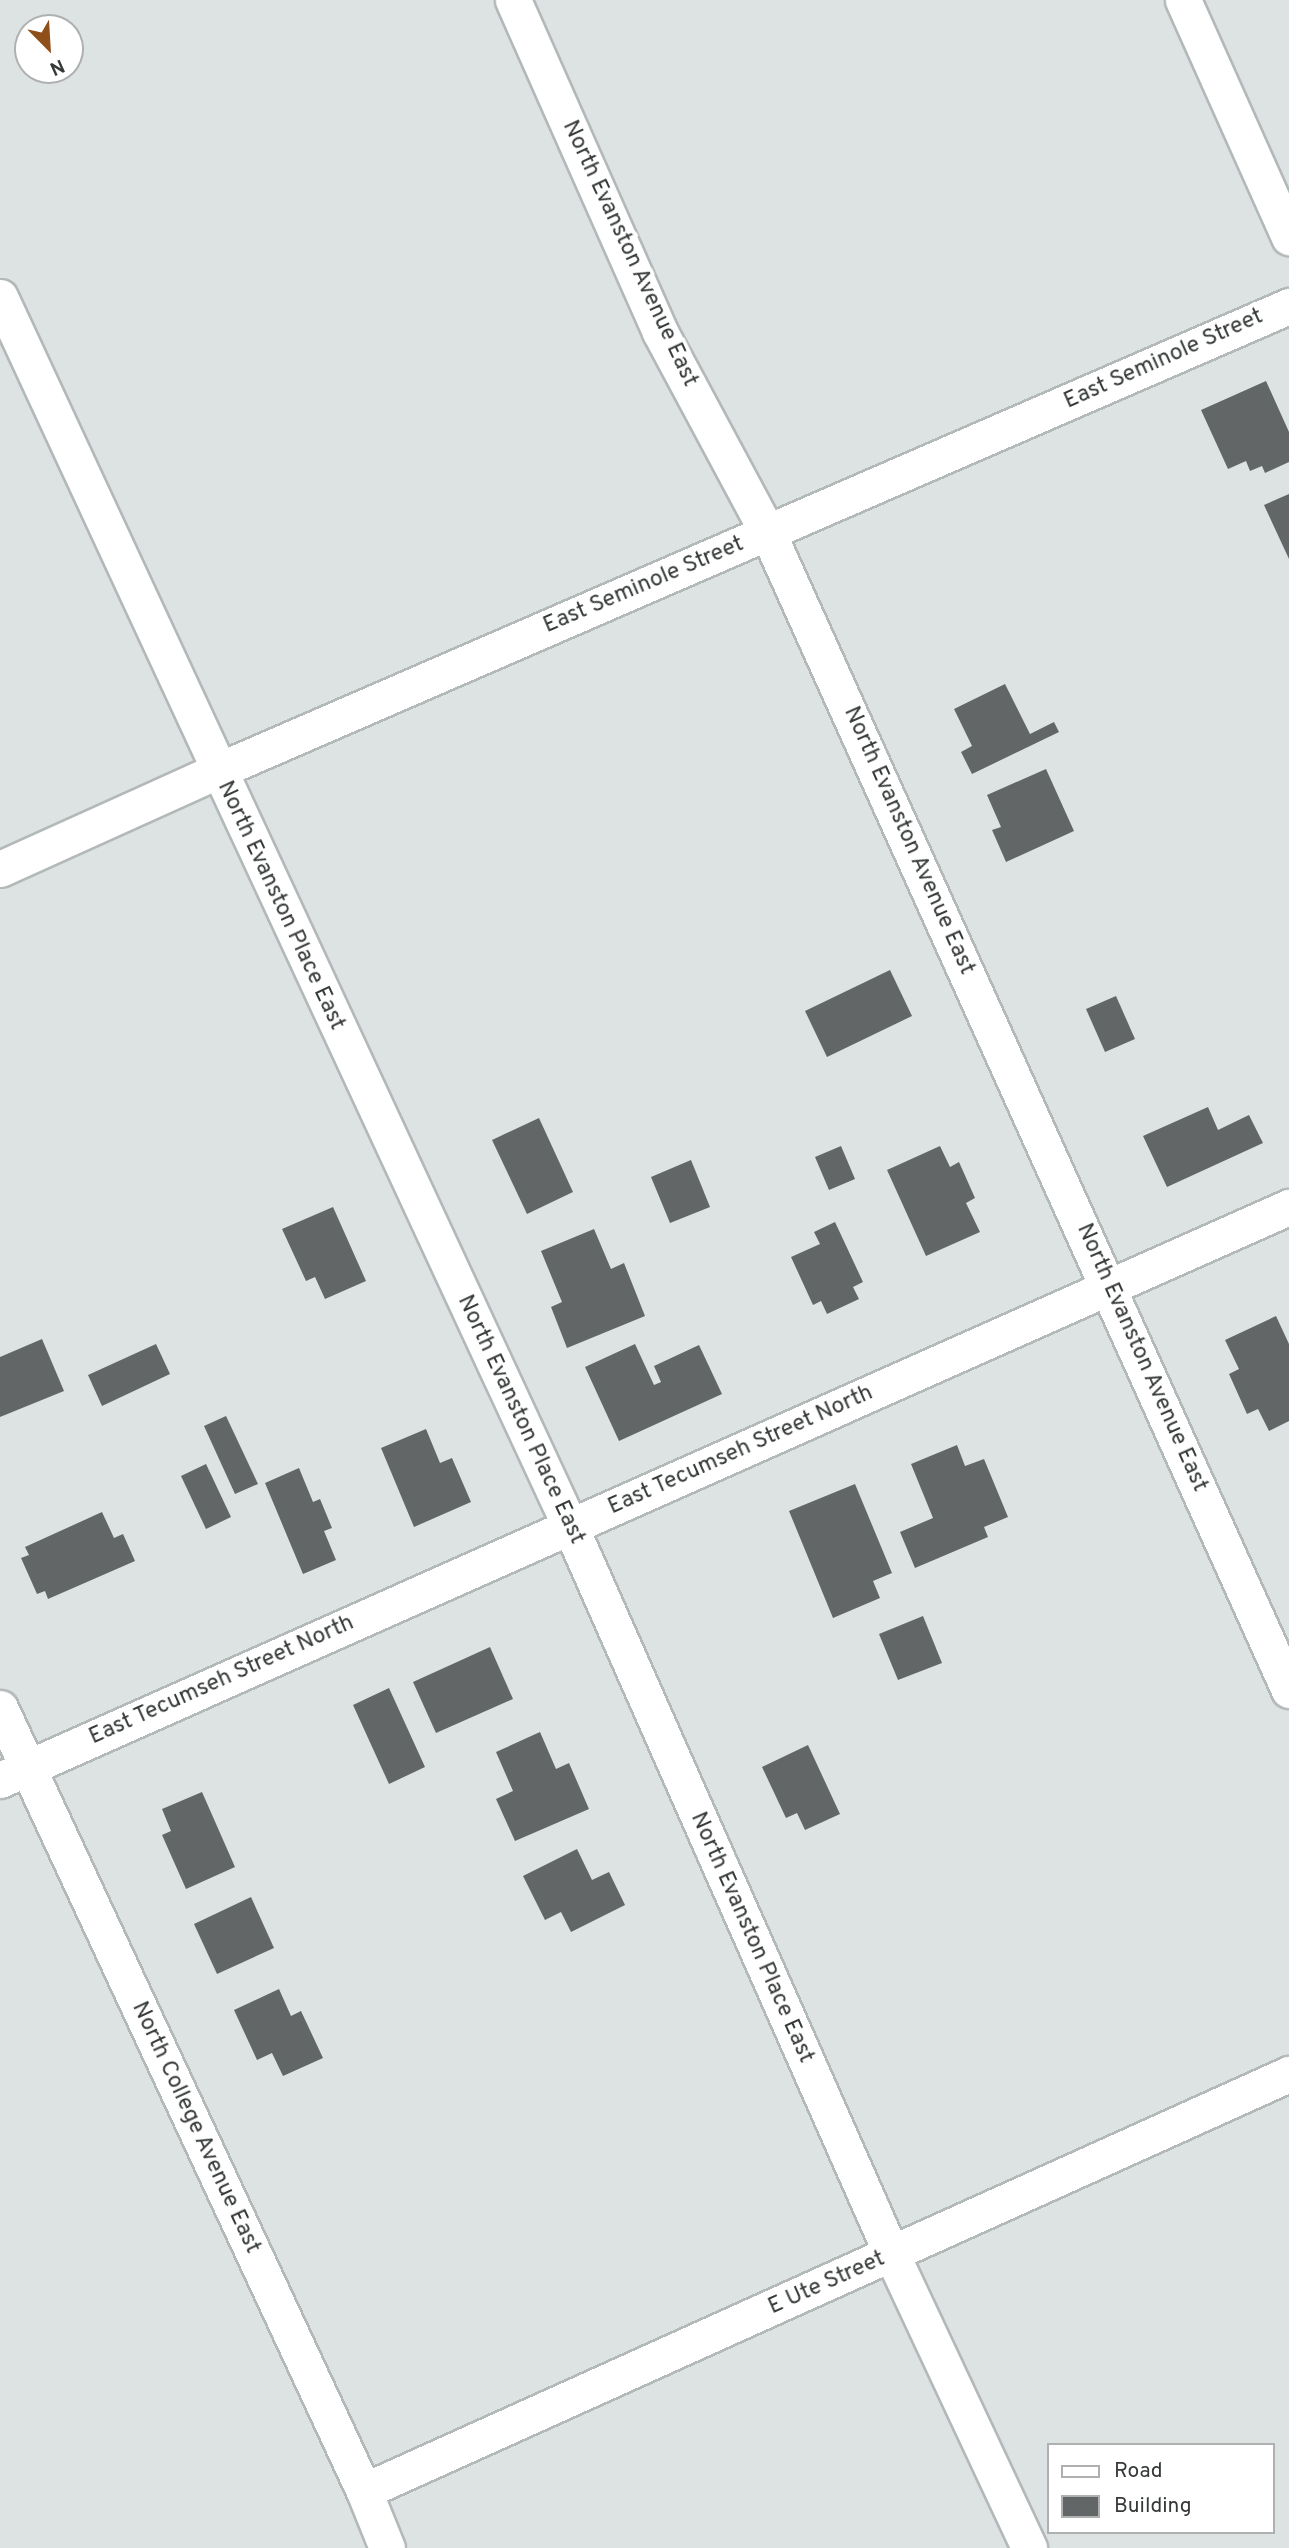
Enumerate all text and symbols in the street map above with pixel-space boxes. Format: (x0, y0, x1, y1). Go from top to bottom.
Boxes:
north arrow (14, 14, 84, 84)
text: N (46, 53, 68, 80)
street label: North Evanston Avenue East (555, 116, 703, 392)
street label: East Seminole Street (1060, 304, 1268, 416)
street label: East Seminole Street (540, 531, 748, 641)
street label: North Evanston Avenue East (836, 702, 980, 980)
street label: North Evanston Place East (210, 777, 350, 1035)
street label: North Evanston Avenue East (1069, 1219, 1213, 1497)
street label: North Evanston Place East (450, 1291, 590, 1549)
street label: East Tecumseh Street North (604, 1380, 878, 1522)
street label: East Tecumseh Street North (85, 1610, 359, 1752)
street label: North Evanston Place East (683, 1808, 819, 2068)
street label: North College Avenue East (124, 1997, 266, 2259)
street label: E Ute Street (764, 2246, 890, 2322)
legend (1048, 2443, 1275, 2534)
text: Road (1114, 2458, 1163, 2485)
text: Building (1114, 2493, 1192, 2520)

